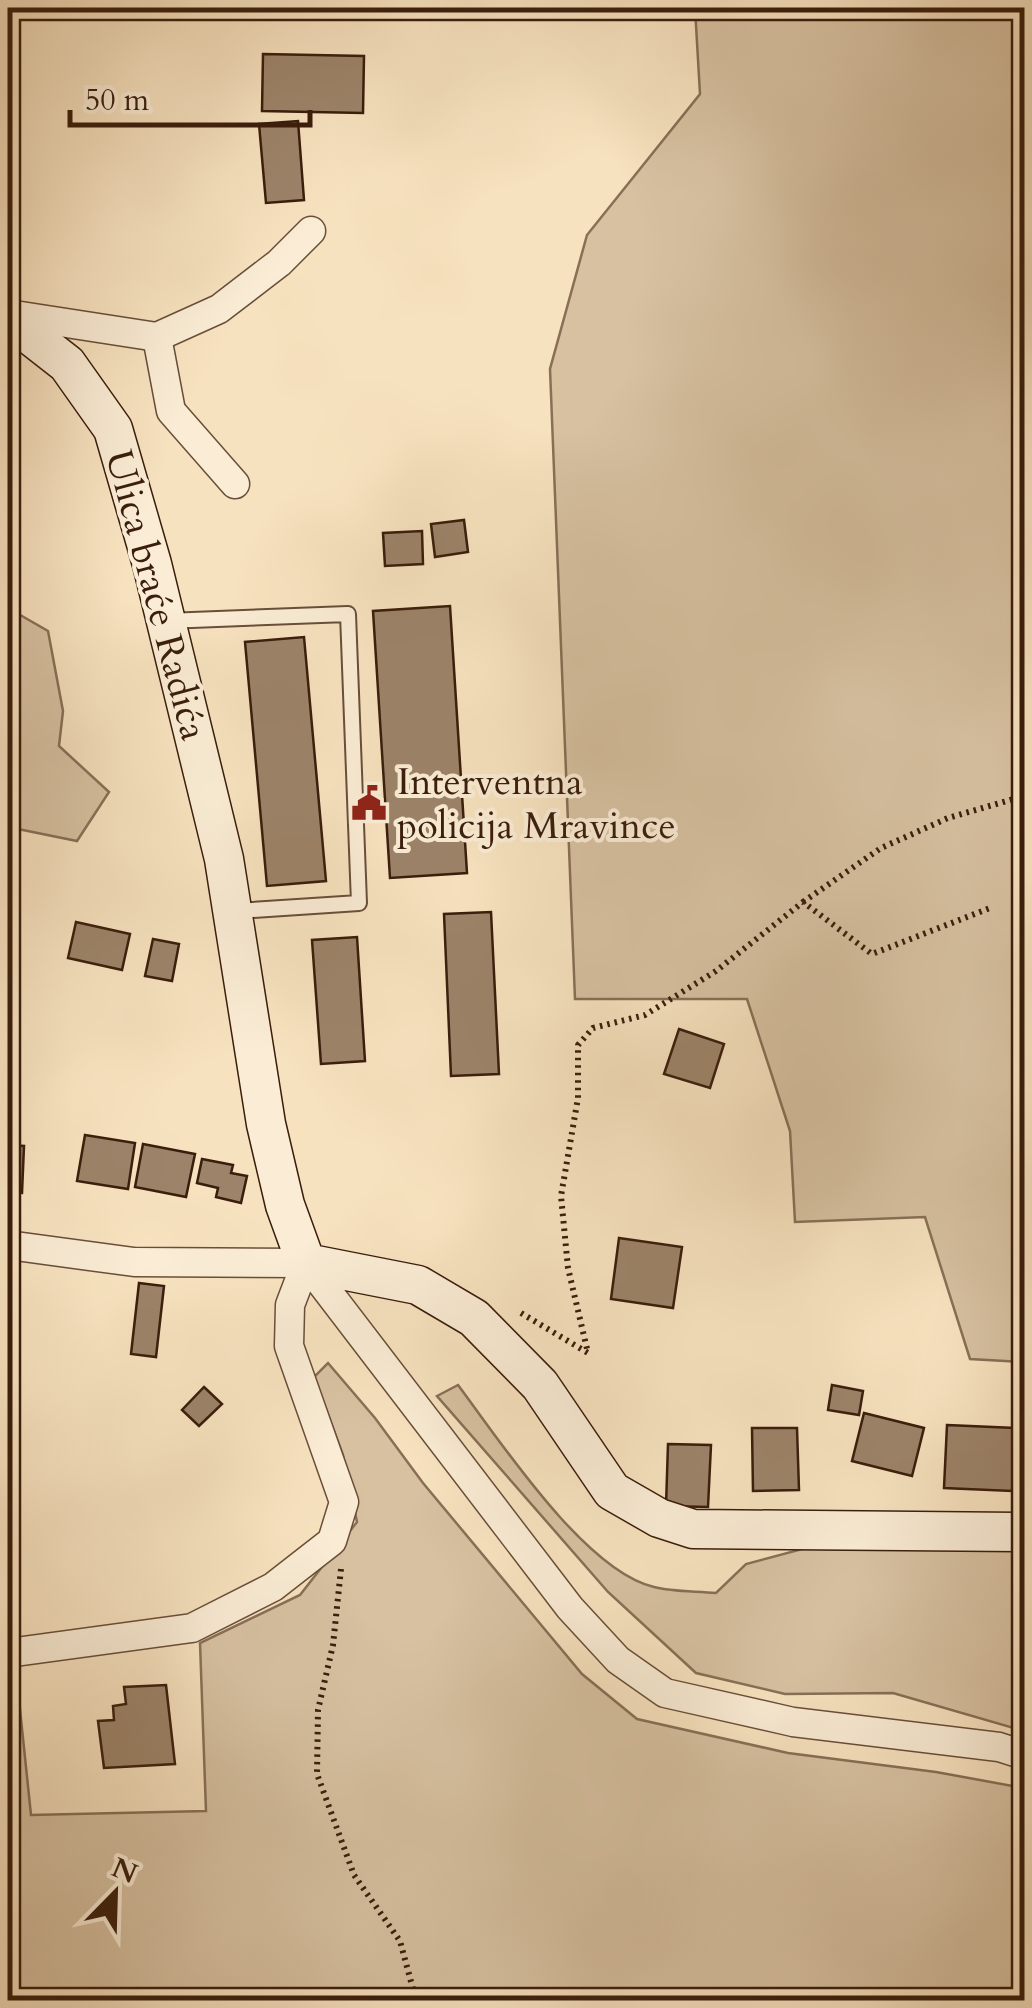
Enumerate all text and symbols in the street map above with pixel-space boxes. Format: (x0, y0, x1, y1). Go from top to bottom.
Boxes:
scale bar (70, 65, 310, 127)
text: 50 m (85, 80, 150, 121)
street label: Ulica braće Radića (92, 445, 220, 746)
place label: Interventna policija Mravince (397, 756, 676, 852)
public building icon: Interventna policija Mravince (350, 784, 388, 822)
north arrow (65, 1843, 165, 1943)
text: N (106, 1849, 143, 1893)

